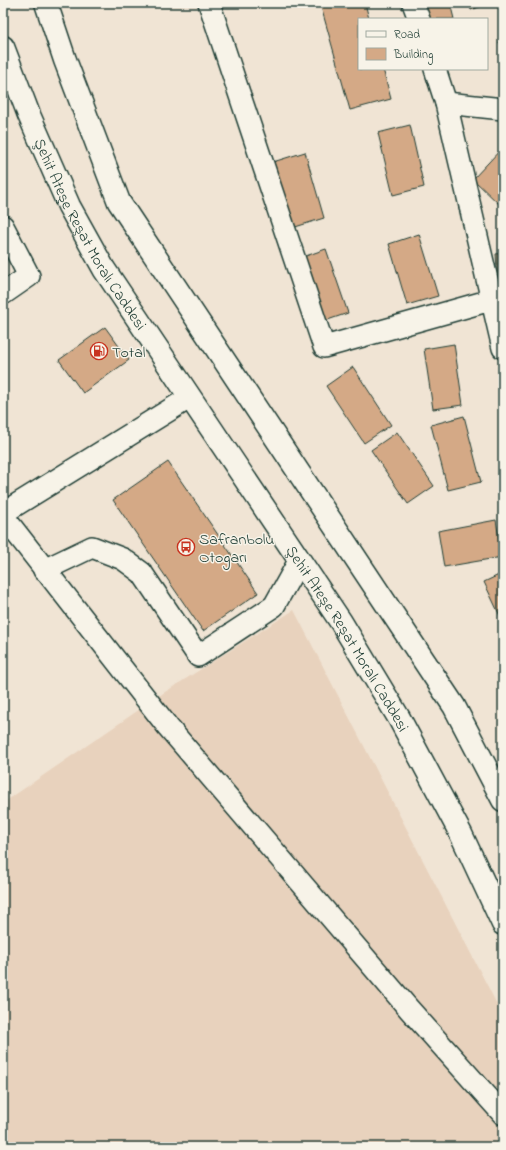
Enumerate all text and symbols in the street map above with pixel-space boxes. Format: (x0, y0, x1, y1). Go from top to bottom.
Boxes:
legend (358, 18, 488, 70)
text: Road (394, 26, 420, 44)
text: Building (393, 46, 433, 65)
street label: Şehit Ateşe Reşat Moralı Caddesi (27, 135, 152, 336)
fuel station icon: Total (89, 341, 109, 361)
place label: Total (112, 341, 146, 365)
place label: Safranbolu Otogarı (199, 528, 274, 570)
bus stop icon: Safranbolu Otogarı (176, 537, 196, 557)
street label: Şehit Ateşe Reşat Moralı Caddesi (279, 541, 414, 737)

